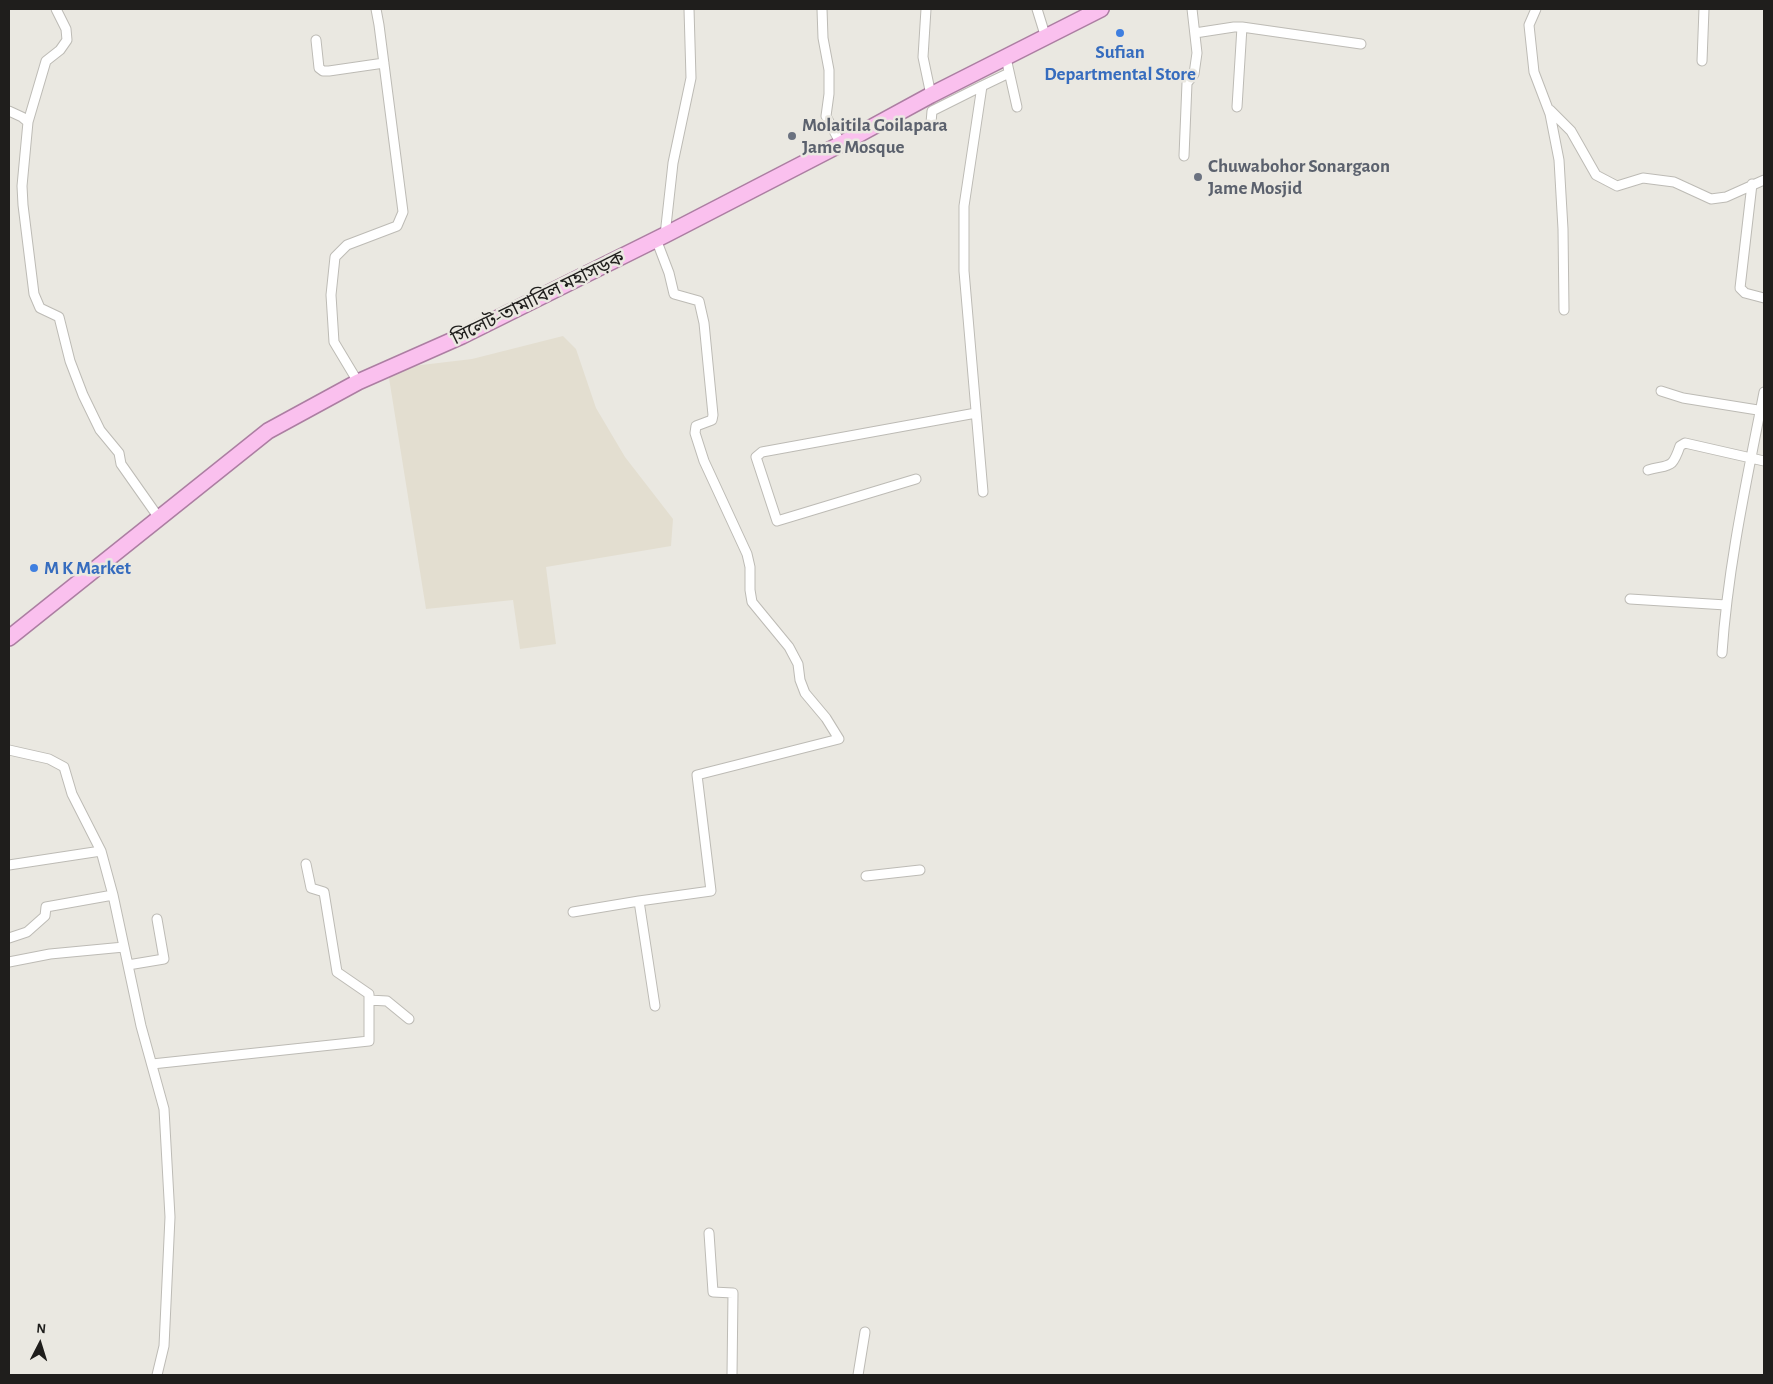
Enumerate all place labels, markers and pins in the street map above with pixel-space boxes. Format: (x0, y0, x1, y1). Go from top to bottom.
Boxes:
marker: Sufian Departmental Store (1114, 27, 1126, 39)
place label: Sufian Departmental Store (1044, 41, 1196, 85)
place label: Molaitila Goilapara Jame Mosque (802, 114, 948, 158)
marker: Molaitila Goilapara Jame Mosque (786, 130, 798, 142)
place label: Chuwabohor Sonargaon Jame Mosjid (1208, 155, 1390, 199)
marker: Chuwabohor Sonargaon Jame Mosjid (1192, 171, 1204, 183)
place label: M K Market (44, 557, 131, 579)
marker: M K Market (28, 562, 40, 574)

